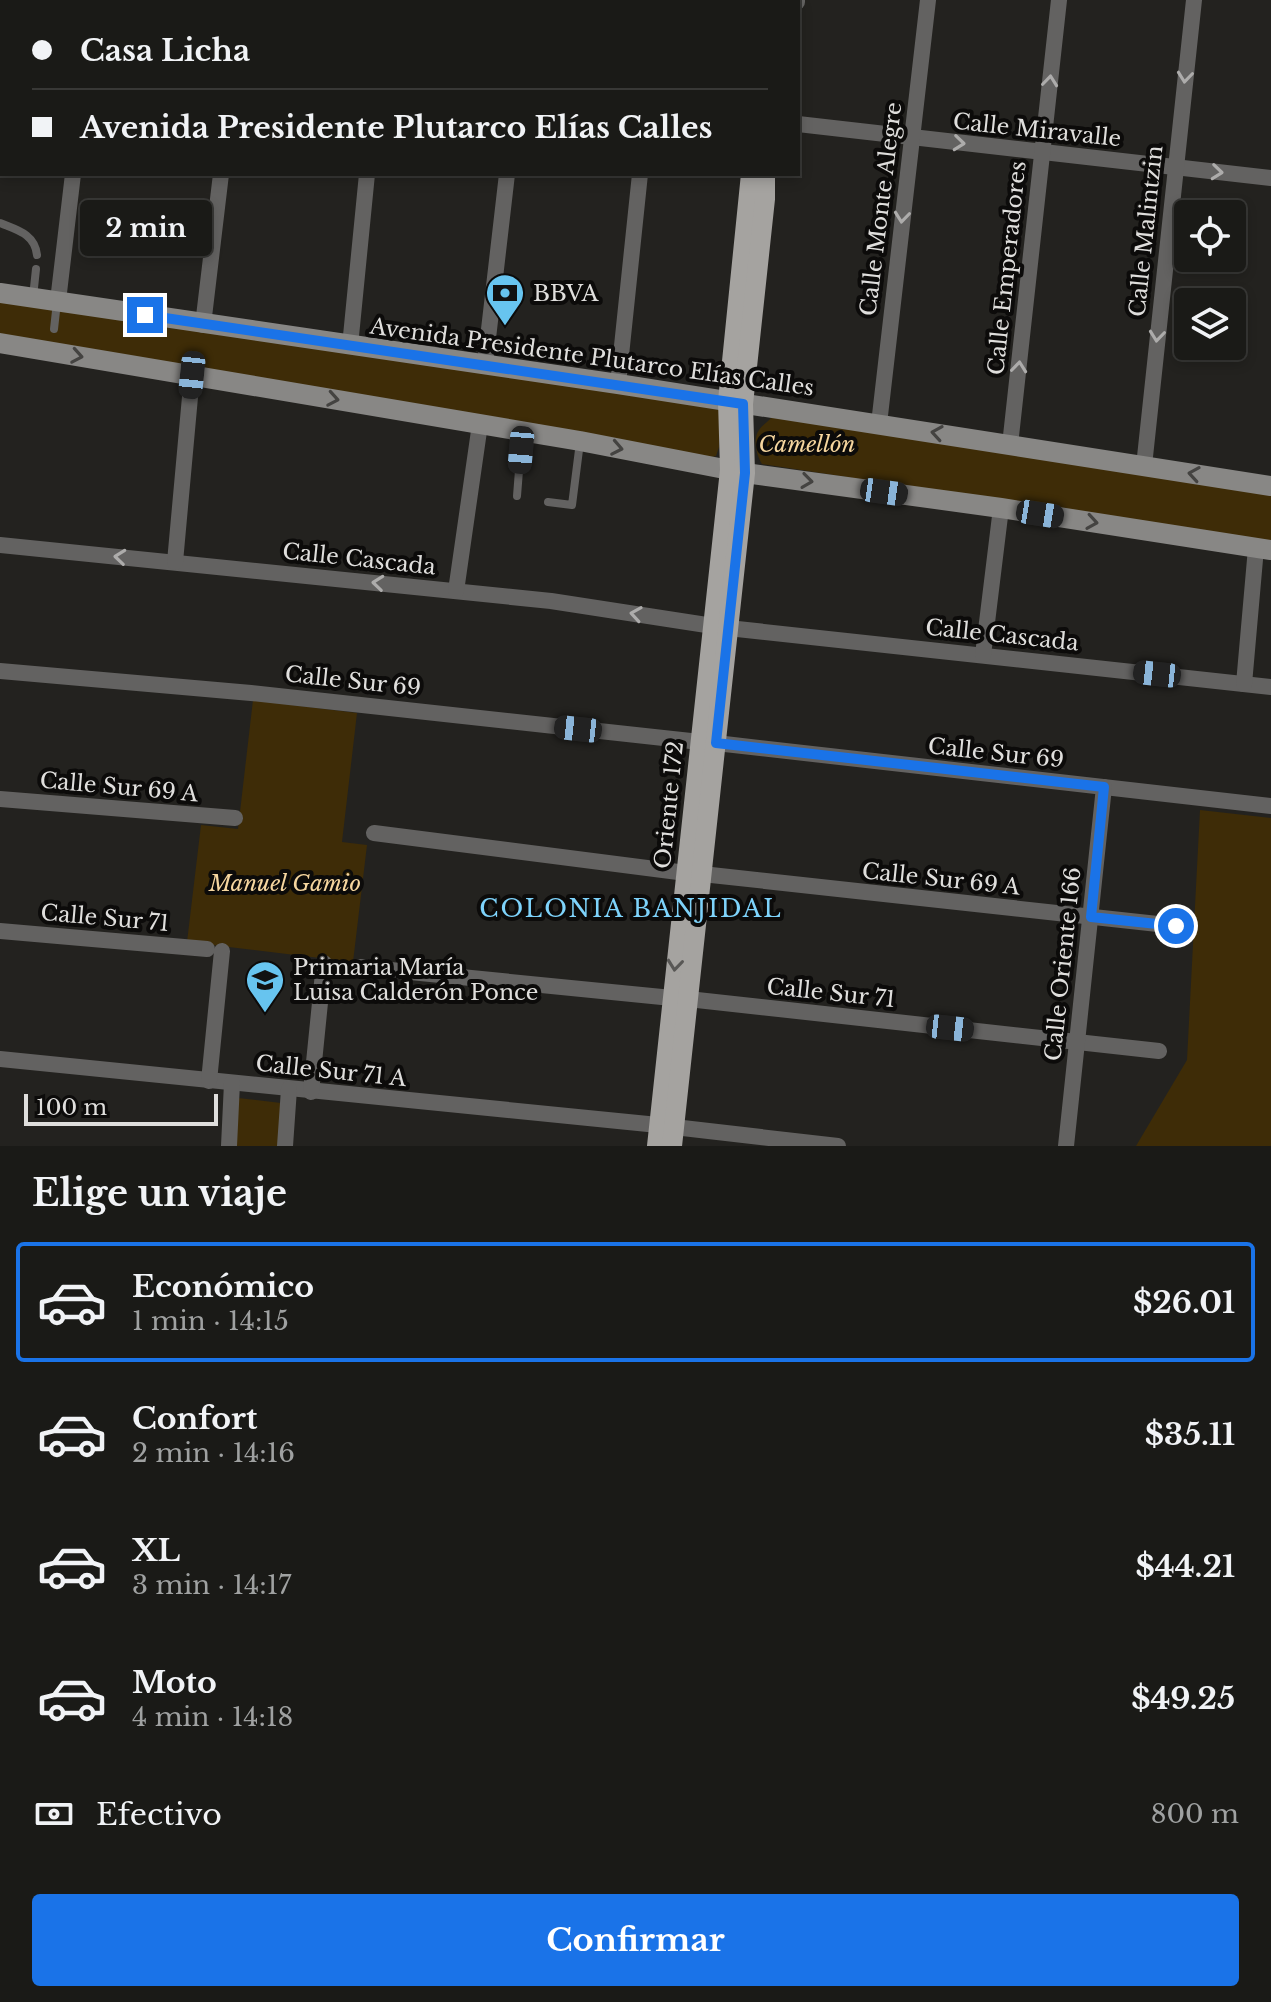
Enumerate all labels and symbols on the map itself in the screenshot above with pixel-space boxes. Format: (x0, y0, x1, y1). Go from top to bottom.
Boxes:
one-way arrow (1177, 71, 1194, 84)
one-way arrow (1041, 74, 1058, 87)
street label: Calle Monte Alegre (854, 101, 908, 317)
street label: Calle Miravalle (952, 108, 1122, 152)
one-way arrow (953, 135, 966, 152)
street label: Calle Malintzin (1124, 144, 1168, 318)
street label: Calle Emperadores (982, 160, 1032, 376)
one-way arrow (1211, 164, 1224, 181)
callout: 2 min (79, 199, 211, 255)
one-way arrow (894, 210, 911, 223)
bank icon: BBVA (484, 272, 526, 327)
place label: BBVA (533, 280, 600, 307)
route end (127, 297, 163, 333)
street label: Avenida Presidente Plutarco Elías Calles (367, 312, 816, 402)
one-way arrow (1149, 330, 1166, 343)
one-way arrow (70, 346, 84, 363)
car (178, 350, 206, 400)
one-way arrow (1010, 360, 1027, 373)
one-way arrow (327, 389, 340, 406)
car (507, 425, 535, 475)
one-way arrow (930, 425, 944, 442)
park label: Camellón (759, 431, 856, 458)
one-way arrow (610, 439, 624, 456)
one-way arrow (1187, 466, 1201, 483)
one-way arrow (800, 472, 814, 489)
car (859, 477, 909, 507)
car (1014, 498, 1066, 530)
one-way arrow (1085, 513, 1099, 530)
street label: Calle Cascada (281, 538, 438, 581)
one-way arrow (113, 548, 126, 565)
one-way arrow (371, 575, 384, 592)
one-way arrow (629, 606, 643, 623)
street label: Calle Cascada (924, 614, 1081, 657)
street label: Calle Sur 69 (284, 660, 422, 702)
car (1132, 660, 1182, 688)
car (553, 715, 603, 743)
street label: Calle Sur 69 (927, 732, 1065, 774)
street label: Oriente 172 (649, 740, 689, 870)
street label: Calle Sur 69 A (39, 767, 200, 807)
street label: Calle Sur 69 A (861, 857, 1022, 901)
street label: Calle Oriente 166 (1039, 866, 1087, 1062)
park label: Manuel Gamio (208, 870, 361, 897)
district label: COLONIA BANJIDAL (479, 894, 783, 923)
street label: Calle Sur 71 (40, 899, 170, 937)
route start (1158, 908, 1194, 944)
place label: Primaria María Luisa Calderón Ponce (293, 954, 538, 1006)
school or university icon: Primaria María Luisa Calderón Ponce (244, 959, 286, 1014)
one-way arrow (667, 959, 684, 972)
street label: Calle Sur 71 (765, 973, 897, 1013)
car (925, 1014, 975, 1042)
street label: Calle Sur 71 A (254, 1050, 409, 1092)
scale bar (24, 1090, 218, 1126)

